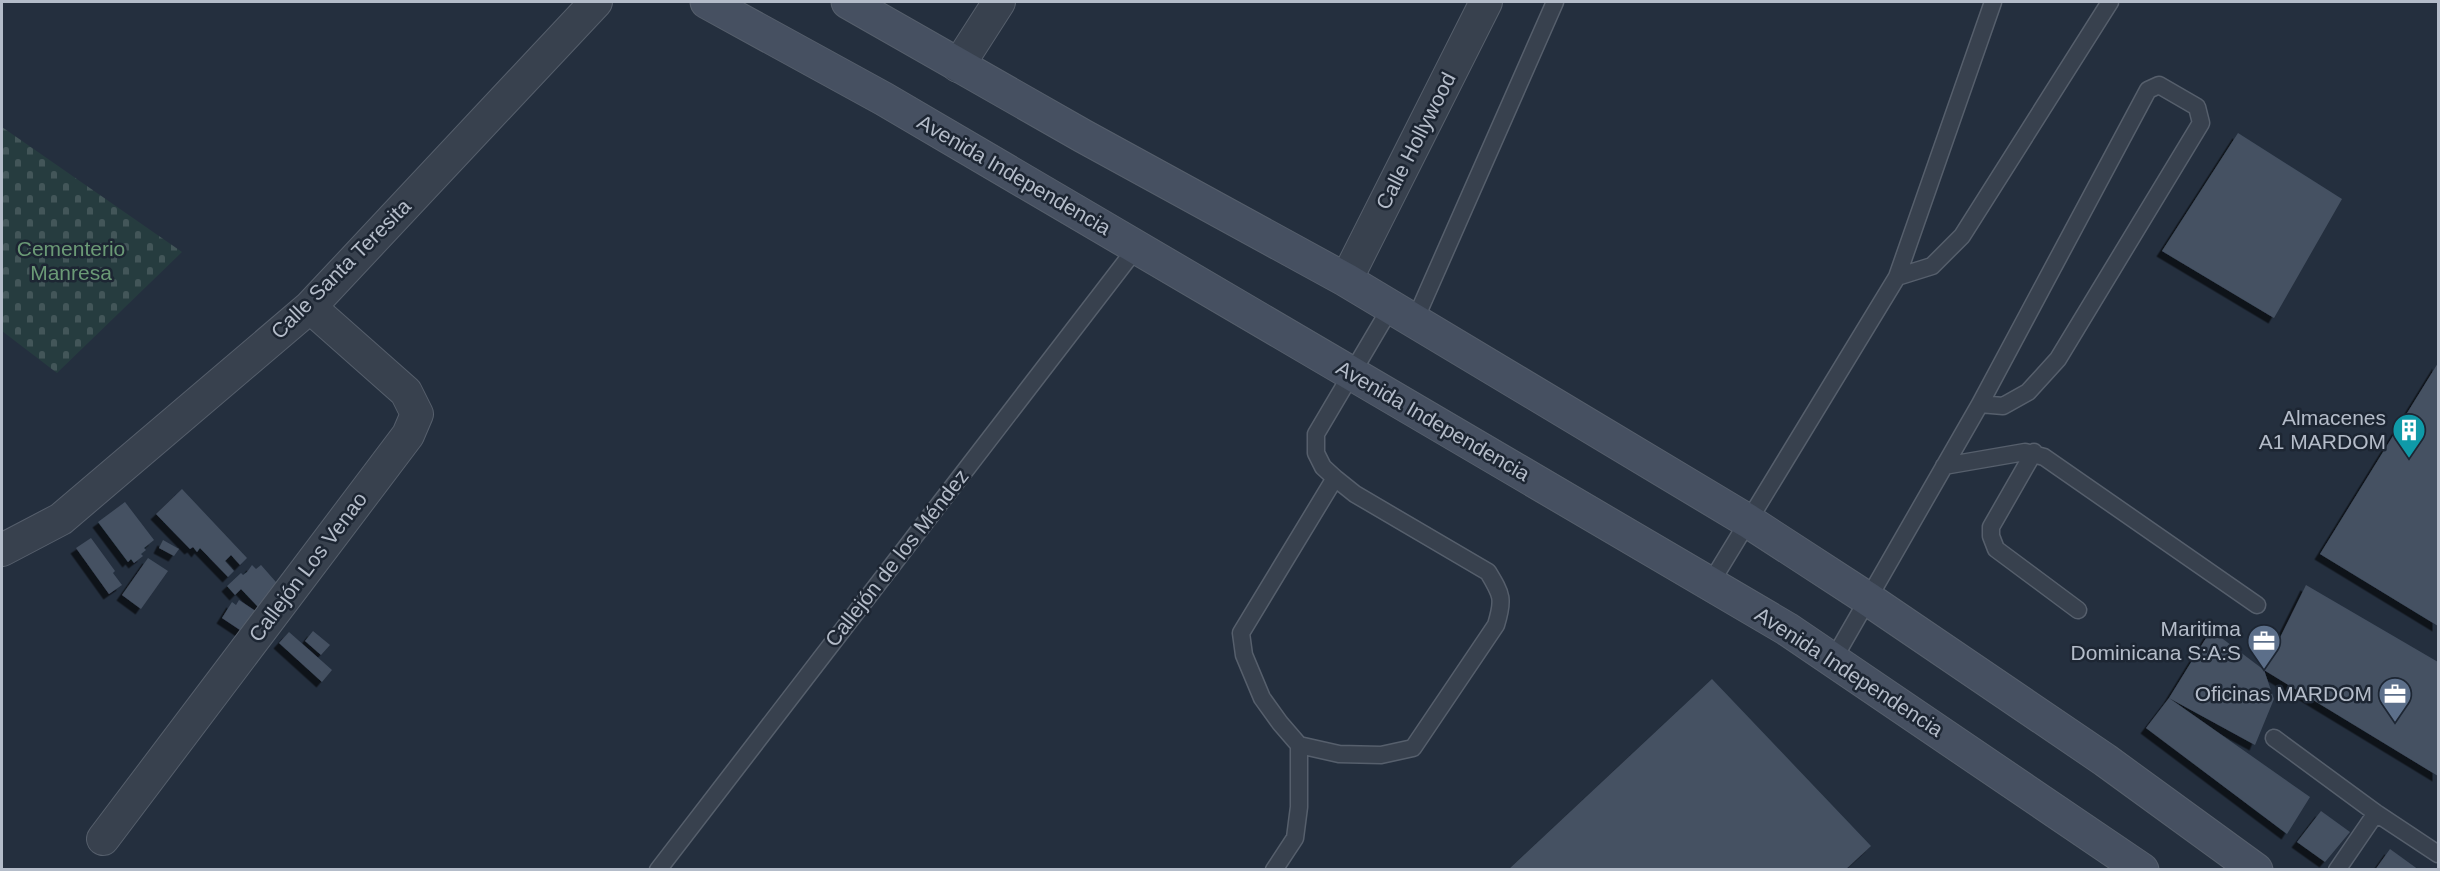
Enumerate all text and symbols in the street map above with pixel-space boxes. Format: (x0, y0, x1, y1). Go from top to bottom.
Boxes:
street label: Calle Hollywood (1371, 68, 1460, 213)
street label: Avenida Independencia (914, 110, 1115, 239)
street label: Calle Santa Teresita (266, 194, 415, 343)
park label: Cementerio Manresa (17, 237, 125, 284)
street label: Avenida Independencia (1333, 356, 1534, 485)
place label: Almacenes A1 MARDOM (2259, 406, 2386, 453)
building icon: Almacenes A1 MARDOM (2391, 412, 2427, 459)
street label: Callejón de los Méndez (820, 465, 973, 651)
street label: Callejón Los Venao (244, 488, 371, 646)
street label: Avenida Independencia (1751, 602, 1948, 741)
place label: Maritima Dominicana S:A:S (2071, 617, 2241, 664)
office icon: Maritima Dominicana S:A:S (2246, 623, 2282, 670)
office icon: Oficinas MARDOM (2377, 676, 2413, 723)
place label: Oficinas MARDOM (2195, 682, 2372, 705)

